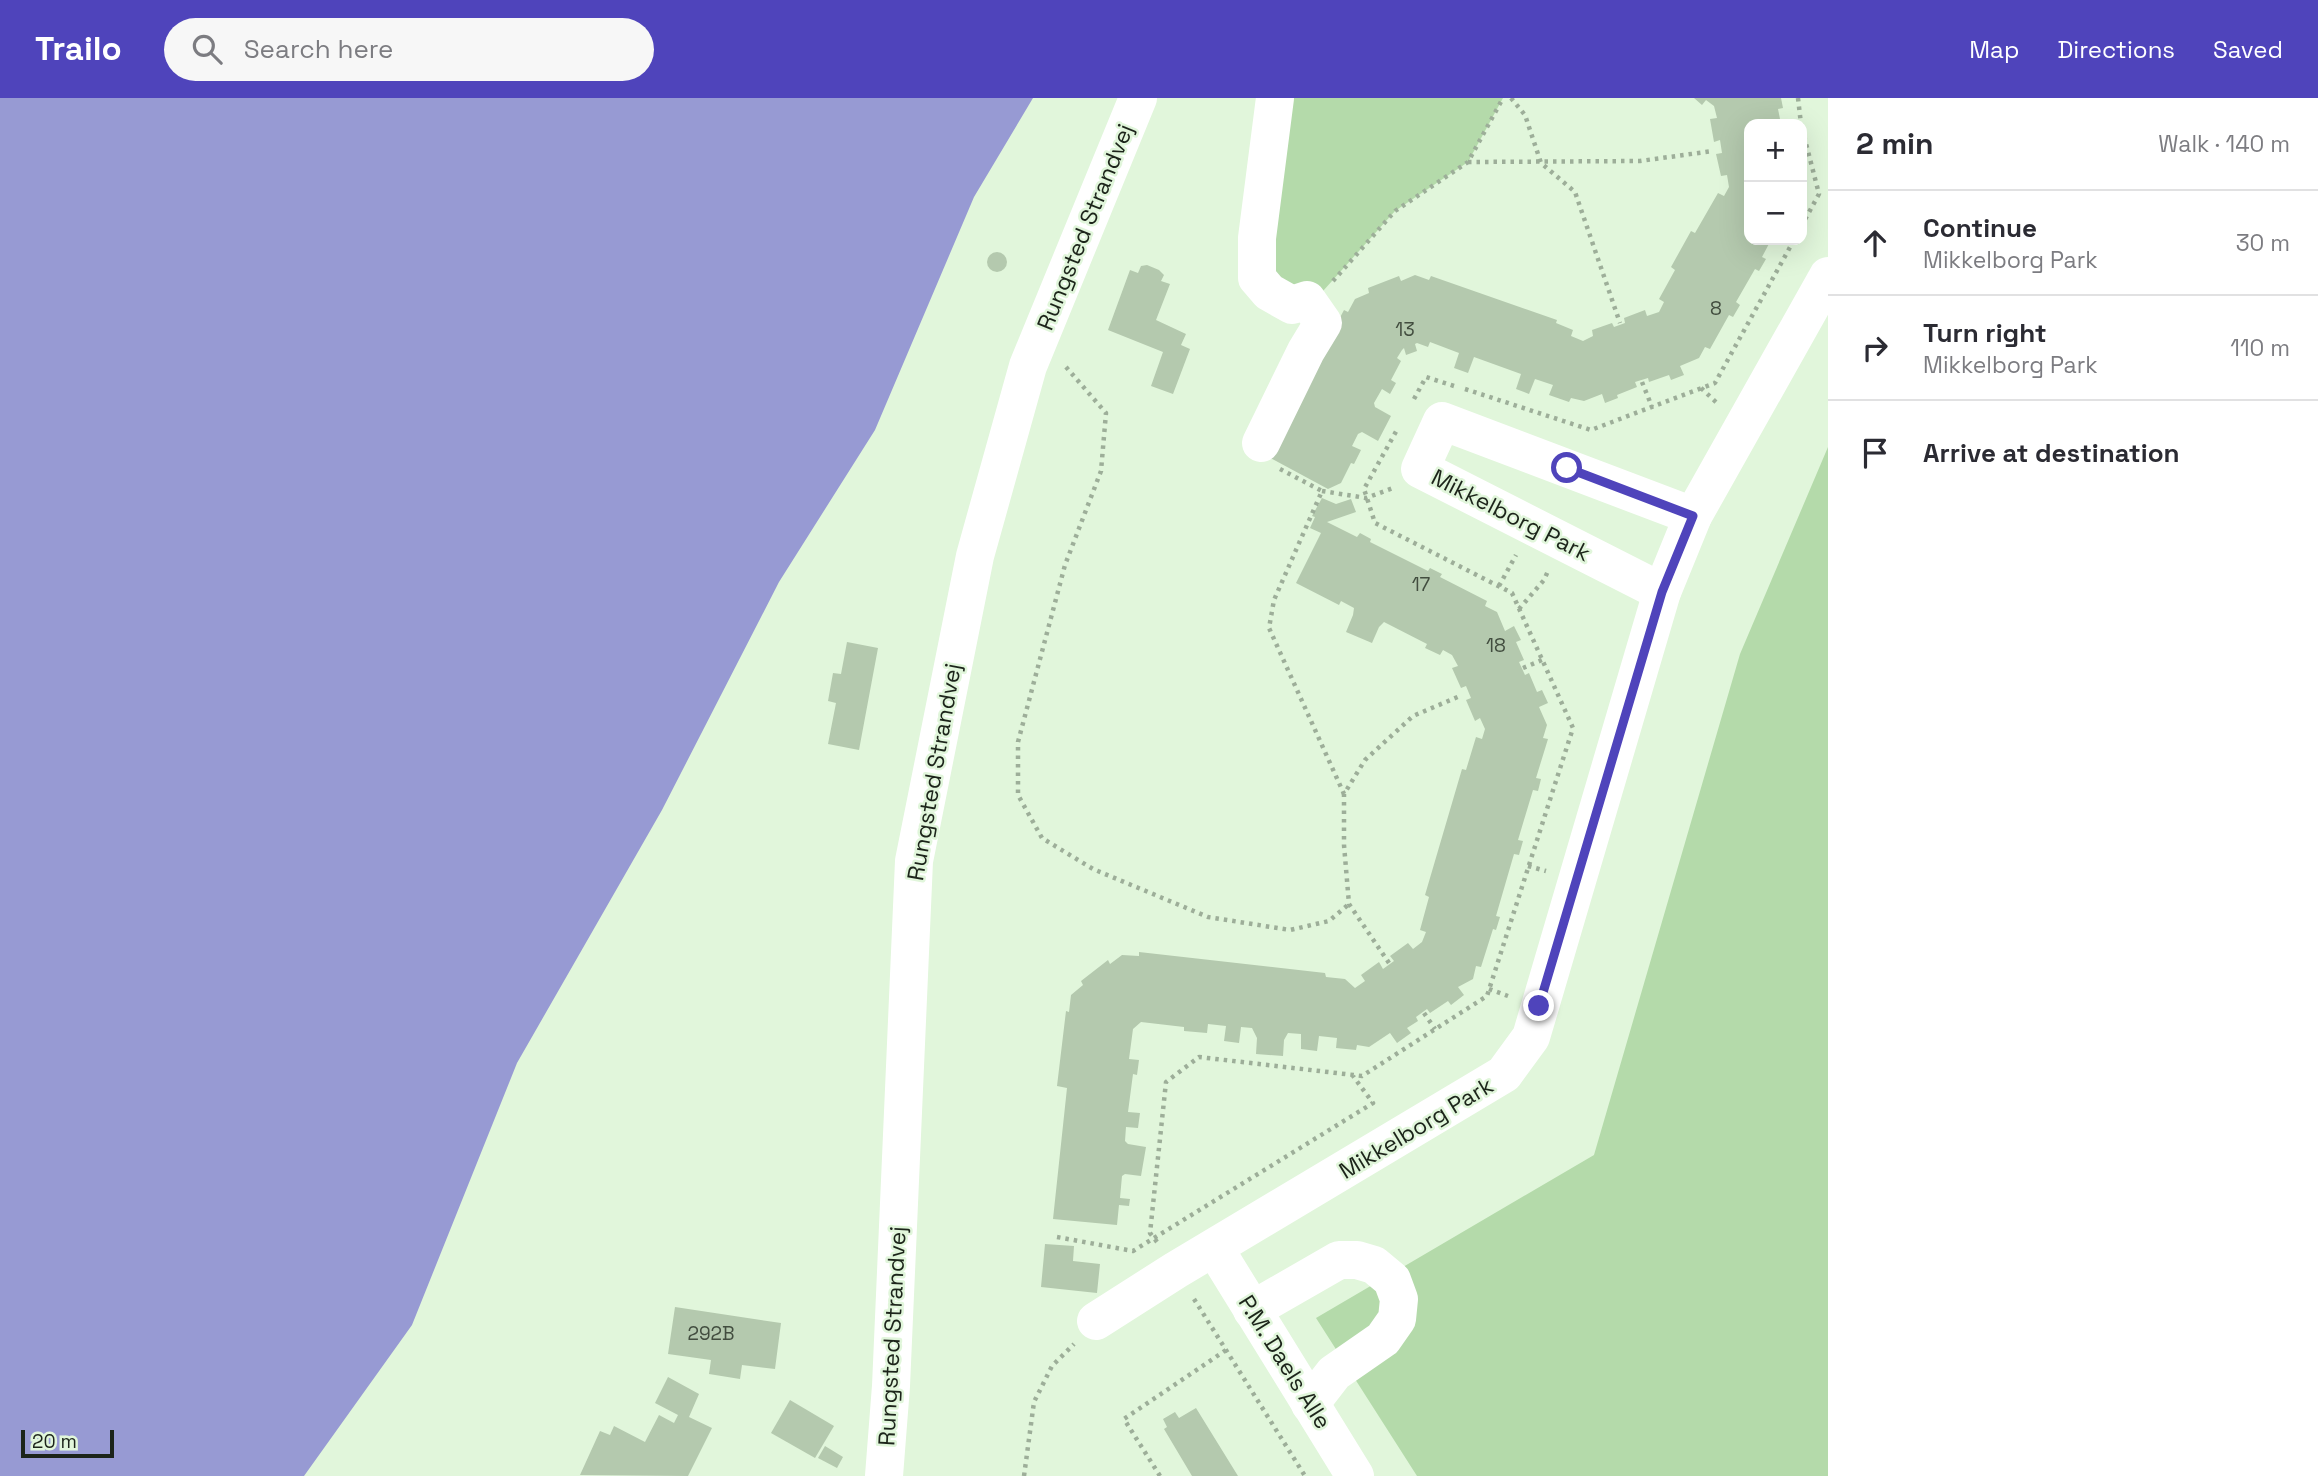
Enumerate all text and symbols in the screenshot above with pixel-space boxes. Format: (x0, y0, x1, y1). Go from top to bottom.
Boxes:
search box (164, 18, 654, 81)
text: Trailo (35, 28, 122, 70)
icon: search (188, 30, 226, 68)
text: Search here (244, 32, 394, 66)
text: Map (1969, 34, 2019, 65)
text: Directions (2057, 34, 2175, 65)
text: Saved (2213, 34, 2283, 65)
street label: Rungsted Strandvej (1030, 119, 1140, 335)
map controls (1744, 119, 1807, 245)
button: + (1744, 119, 1807, 182)
text: 2 min (1856, 124, 1934, 163)
text: Walk · 140 m (2158, 129, 2290, 159)
button: − (1744, 182, 1807, 245)
text: Continue (1923, 211, 2037, 245)
icon: ahead (1856, 224, 1894, 262)
text: 30 m (2236, 228, 2290, 258)
text: Mikkelborg Park (1923, 245, 2098, 275)
house number: 8 (1710, 296, 1722, 321)
text: Turn right (1923, 316, 2047, 350)
house number: 13 (1395, 317, 1415, 342)
icon: right (1856, 329, 1894, 367)
text: 110 m (2230, 333, 2290, 363)
text: Mikkelborg Park (1923, 350, 2098, 380)
icon: arrive (1856, 434, 1894, 472)
text: Arrive at destination (1923, 436, 2180, 470)
route start (1551, 452, 1582, 483)
street label: Mikkelborg Park (1426, 462, 1596, 568)
house number: 17 (1412, 572, 1431, 597)
house number: 18 (1486, 633, 1506, 658)
street label: Rungsted Strandvej (900, 661, 968, 883)
route end (1523, 990, 1554, 1021)
street label: Mikkelborg Park (1333, 1070, 1499, 1186)
street label: Rungsted Strandvej (871, 1225, 913, 1447)
street label: P.M. Daels Alle (1232, 1289, 1338, 1435)
house number: 292B (687, 1321, 735, 1346)
scale bar (21, 1427, 114, 1459)
text: 20 m (32, 1429, 77, 1454)

